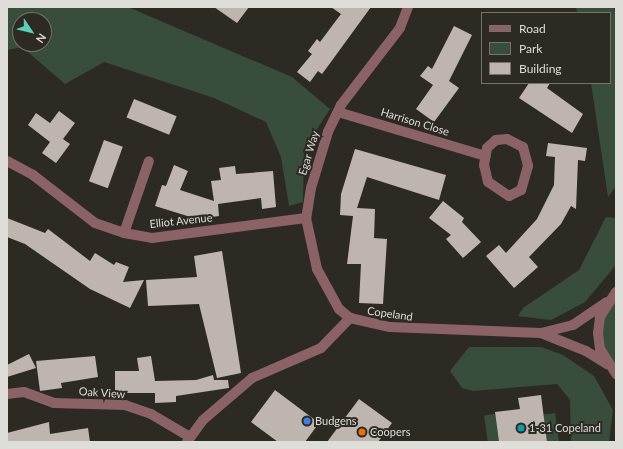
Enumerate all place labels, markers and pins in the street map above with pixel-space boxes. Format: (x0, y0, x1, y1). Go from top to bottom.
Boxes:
place label: Budgens (315, 414, 357, 428)
marker: Budgens (302, 416, 312, 426)
place label: 1-31 Copeland (529, 421, 601, 435)
marker: 1-31 Copeland (516, 423, 526, 433)
place label: Coopers (370, 425, 410, 439)
marker: Coopers (357, 427, 367, 437)

